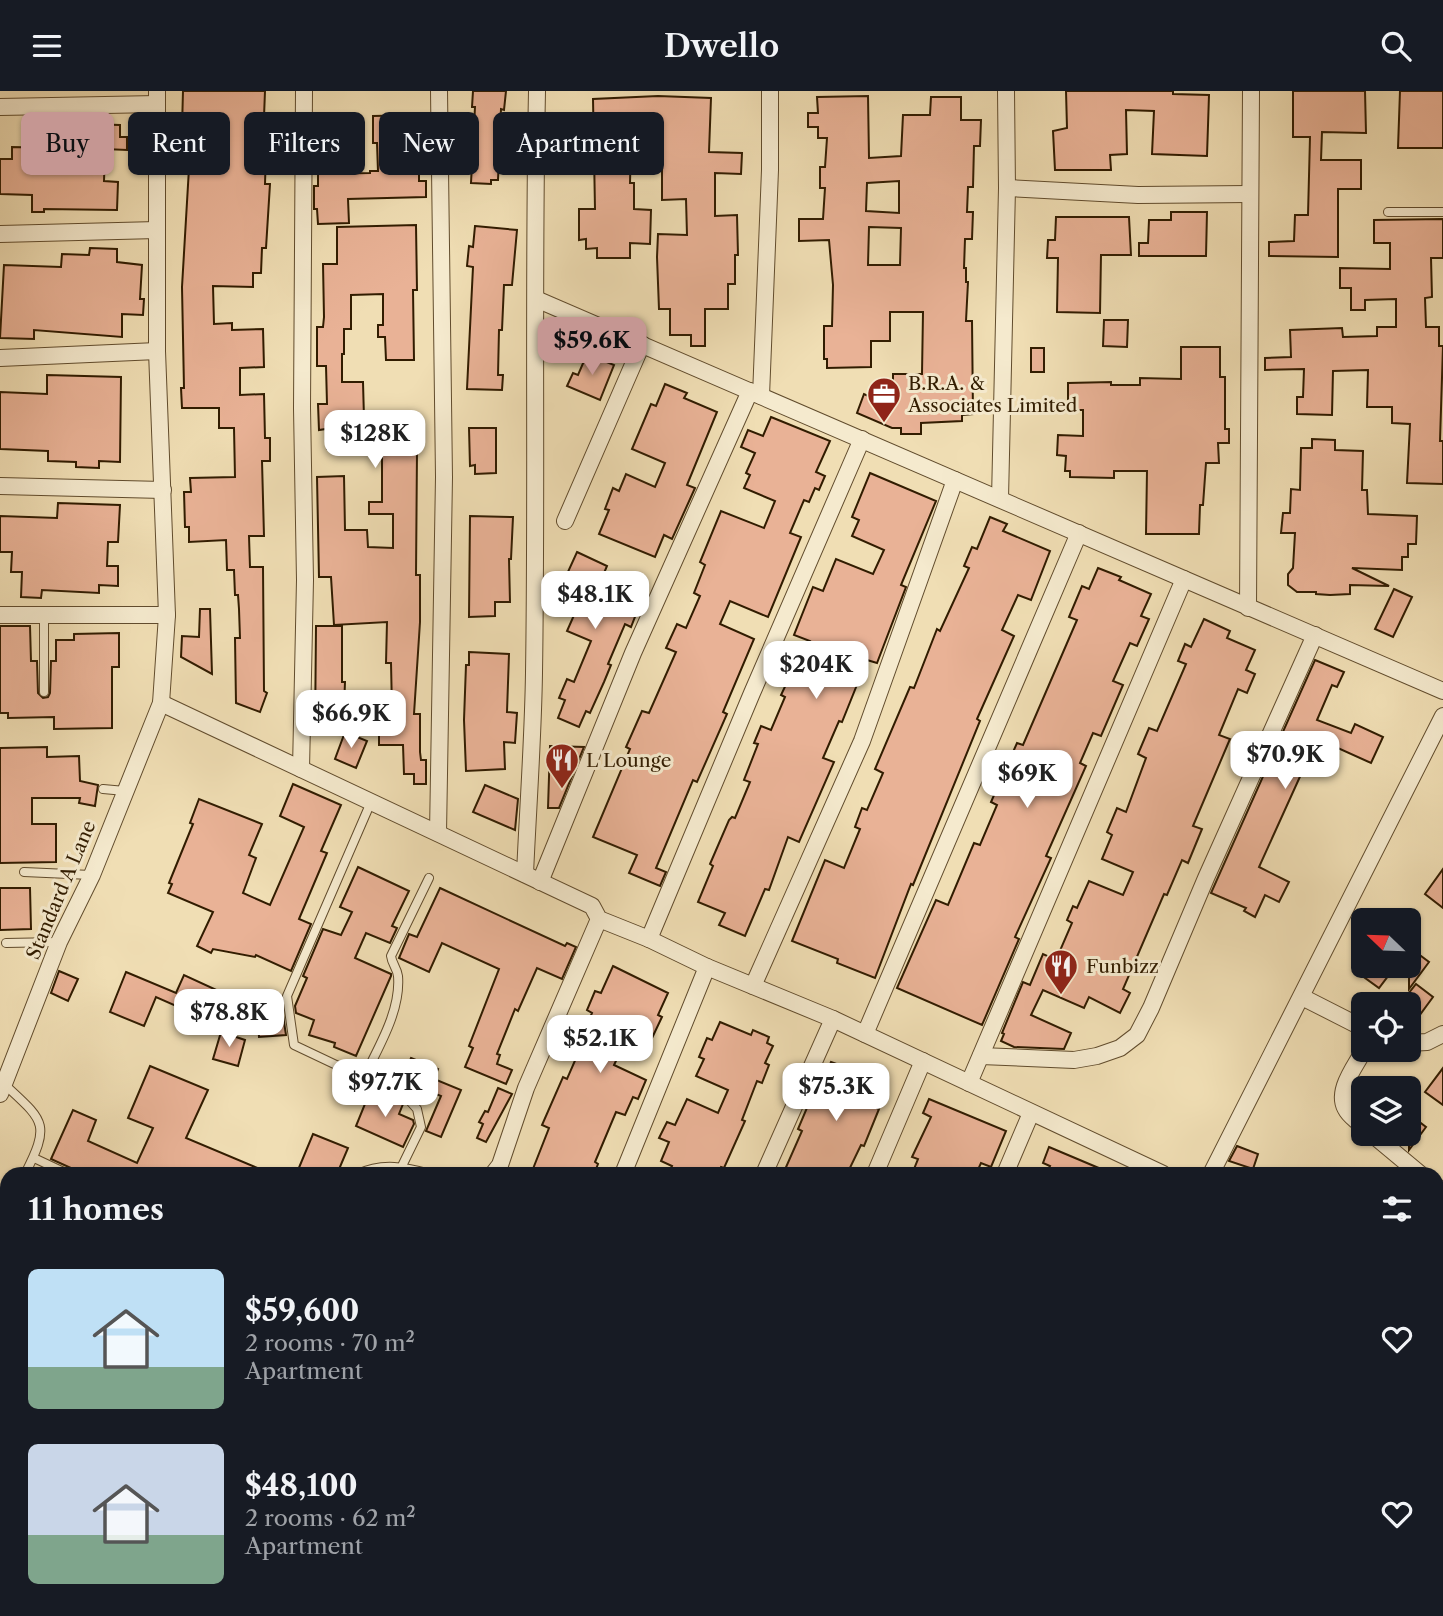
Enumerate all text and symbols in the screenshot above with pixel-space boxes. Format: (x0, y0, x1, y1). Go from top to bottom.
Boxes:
text: Dwello (664, 26, 779, 65)
icon: menu (28, 27, 66, 65)
icon: search (1377, 27, 1415, 65)
chip: Buy (21, 112, 114, 175)
chip: Rent (128, 112, 230, 175)
chip: Filters (244, 112, 365, 175)
chip: New (379, 112, 479, 175)
chip: Apartment (493, 112, 664, 175)
pin: $59.6K (535, 317, 649, 377)
text: $59.6K (554, 326, 630, 354)
place label: B.R.A. & Associates Limited (907, 372, 1078, 417)
office icon: B.R.A. & Associates Limited (865, 375, 903, 424)
pin: $128K (326, 411, 424, 470)
text: $128K (340, 419, 410, 447)
pin: $48.1K (538, 571, 652, 631)
text: $48.1K (557, 580, 633, 608)
pin: $204K (767, 641, 865, 701)
text: $204K (779, 650, 853, 678)
pin: $66.9K (294, 691, 408, 750)
text: $66.9K (312, 699, 390, 727)
pin: $70.9K (1228, 731, 1342, 791)
text: $70.9K (1246, 740, 1324, 768)
restaurant icon: L Lounge (543, 741, 581, 790)
place label: L Lounge (586, 749, 671, 772)
pin: $69K (986, 751, 1068, 810)
text: $69K (998, 759, 1056, 787)
street label: Standard A Lane (21, 817, 101, 963)
north arrow (1351, 908, 1421, 978)
map controls (1351, 908, 1421, 1146)
restaurant icon: Funbizz (1042, 947, 1080, 996)
place label: Funbizz (1086, 955, 1159, 978)
pin: $78.8K (172, 989, 286, 1049)
button: locate (1351, 992, 1421, 1062)
text: $78.8K (190, 998, 268, 1026)
pin: $52.1K (543, 1016, 657, 1075)
text: $52.1K (563, 1024, 637, 1052)
pin: $97.7K (328, 1059, 442, 1119)
pin: $75.3K (779, 1063, 893, 1123)
text: $97.7K (348, 1068, 422, 1096)
text: $75.3K (798, 1072, 874, 1100)
button: layers (1351, 1076, 1421, 1146)
icon: filters (1378, 1190, 1416, 1228)
text: 11 homes (28, 1191, 164, 1228)
text: $59,600 (245, 1292, 359, 1329)
icon: home (84, 1297, 168, 1381)
icon: heart (1378, 1320, 1416, 1358)
text: 2 rooms · 70 m² (245, 1329, 415, 1357)
text: Apartment (245, 1357, 363, 1385)
text: $48,100 (245, 1467, 358, 1504)
icon: home (84, 1472, 168, 1556)
icon: heart (1378, 1495, 1416, 1533)
text: 2 rooms · 62 m² (245, 1504, 416, 1532)
text: Apartment (245, 1532, 363, 1560)

